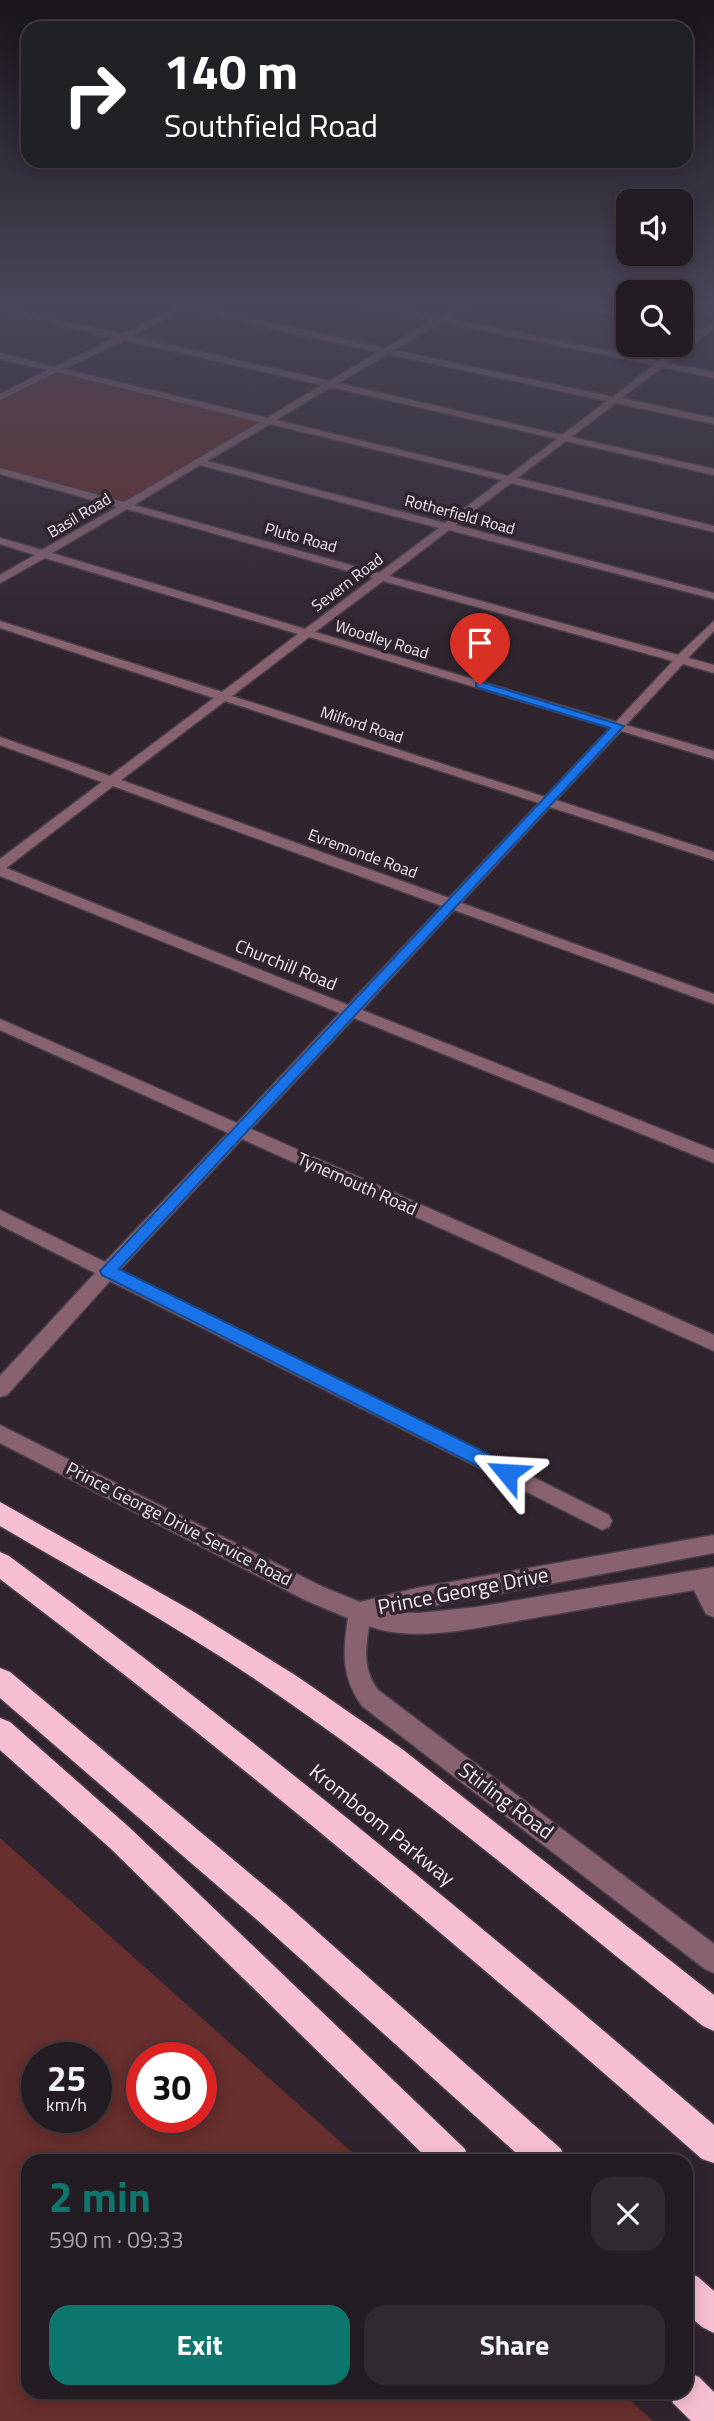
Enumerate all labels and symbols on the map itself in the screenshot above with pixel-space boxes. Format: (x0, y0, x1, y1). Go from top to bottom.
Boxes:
street label: Basil Road (43, 487, 115, 543)
street label: Rotherfield Road (402, 488, 518, 540)
street label: Pluto Road (262, 516, 340, 558)
street label: Severn Road (306, 547, 388, 617)
street label: Woodley Road (332, 613, 432, 665)
pin (450, 613, 510, 685)
street label: Milford Road (317, 699, 407, 749)
street label: Evremonde Road (305, 822, 421, 884)
street label: Churchill Road (231, 932, 341, 997)
street label: Tynemouth Road (293, 1145, 421, 1222)
position arrow (470, 1436, 544, 1510)
street label: Prince George Drive Service Road (62, 1455, 297, 1592)
street label: Prince George Drive (375, 1558, 551, 1622)
street label: Stirling Road (452, 1754, 561, 1847)
street label: Kromboom Parkway (303, 1755, 463, 1893)
speed limit sign: 30 (126, 2042, 217, 2133)

